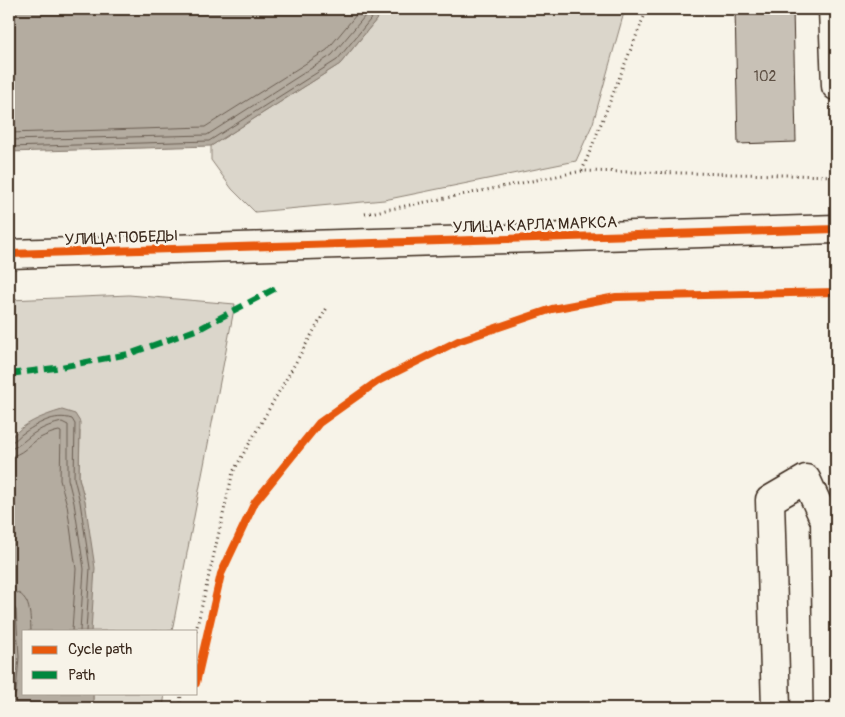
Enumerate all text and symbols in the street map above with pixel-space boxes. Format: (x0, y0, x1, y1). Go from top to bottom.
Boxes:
house number: 102 (754, 68, 777, 85)
street label: УЛИЦА КАРЛА МАРКСА (453, 212, 617, 238)
street label: УЛИЦА ПОБЕДЫ (64, 226, 178, 250)
legend (22, 630, 198, 694)
text: Cycle path (68, 640, 132, 659)
text: Path (68, 666, 95, 685)

